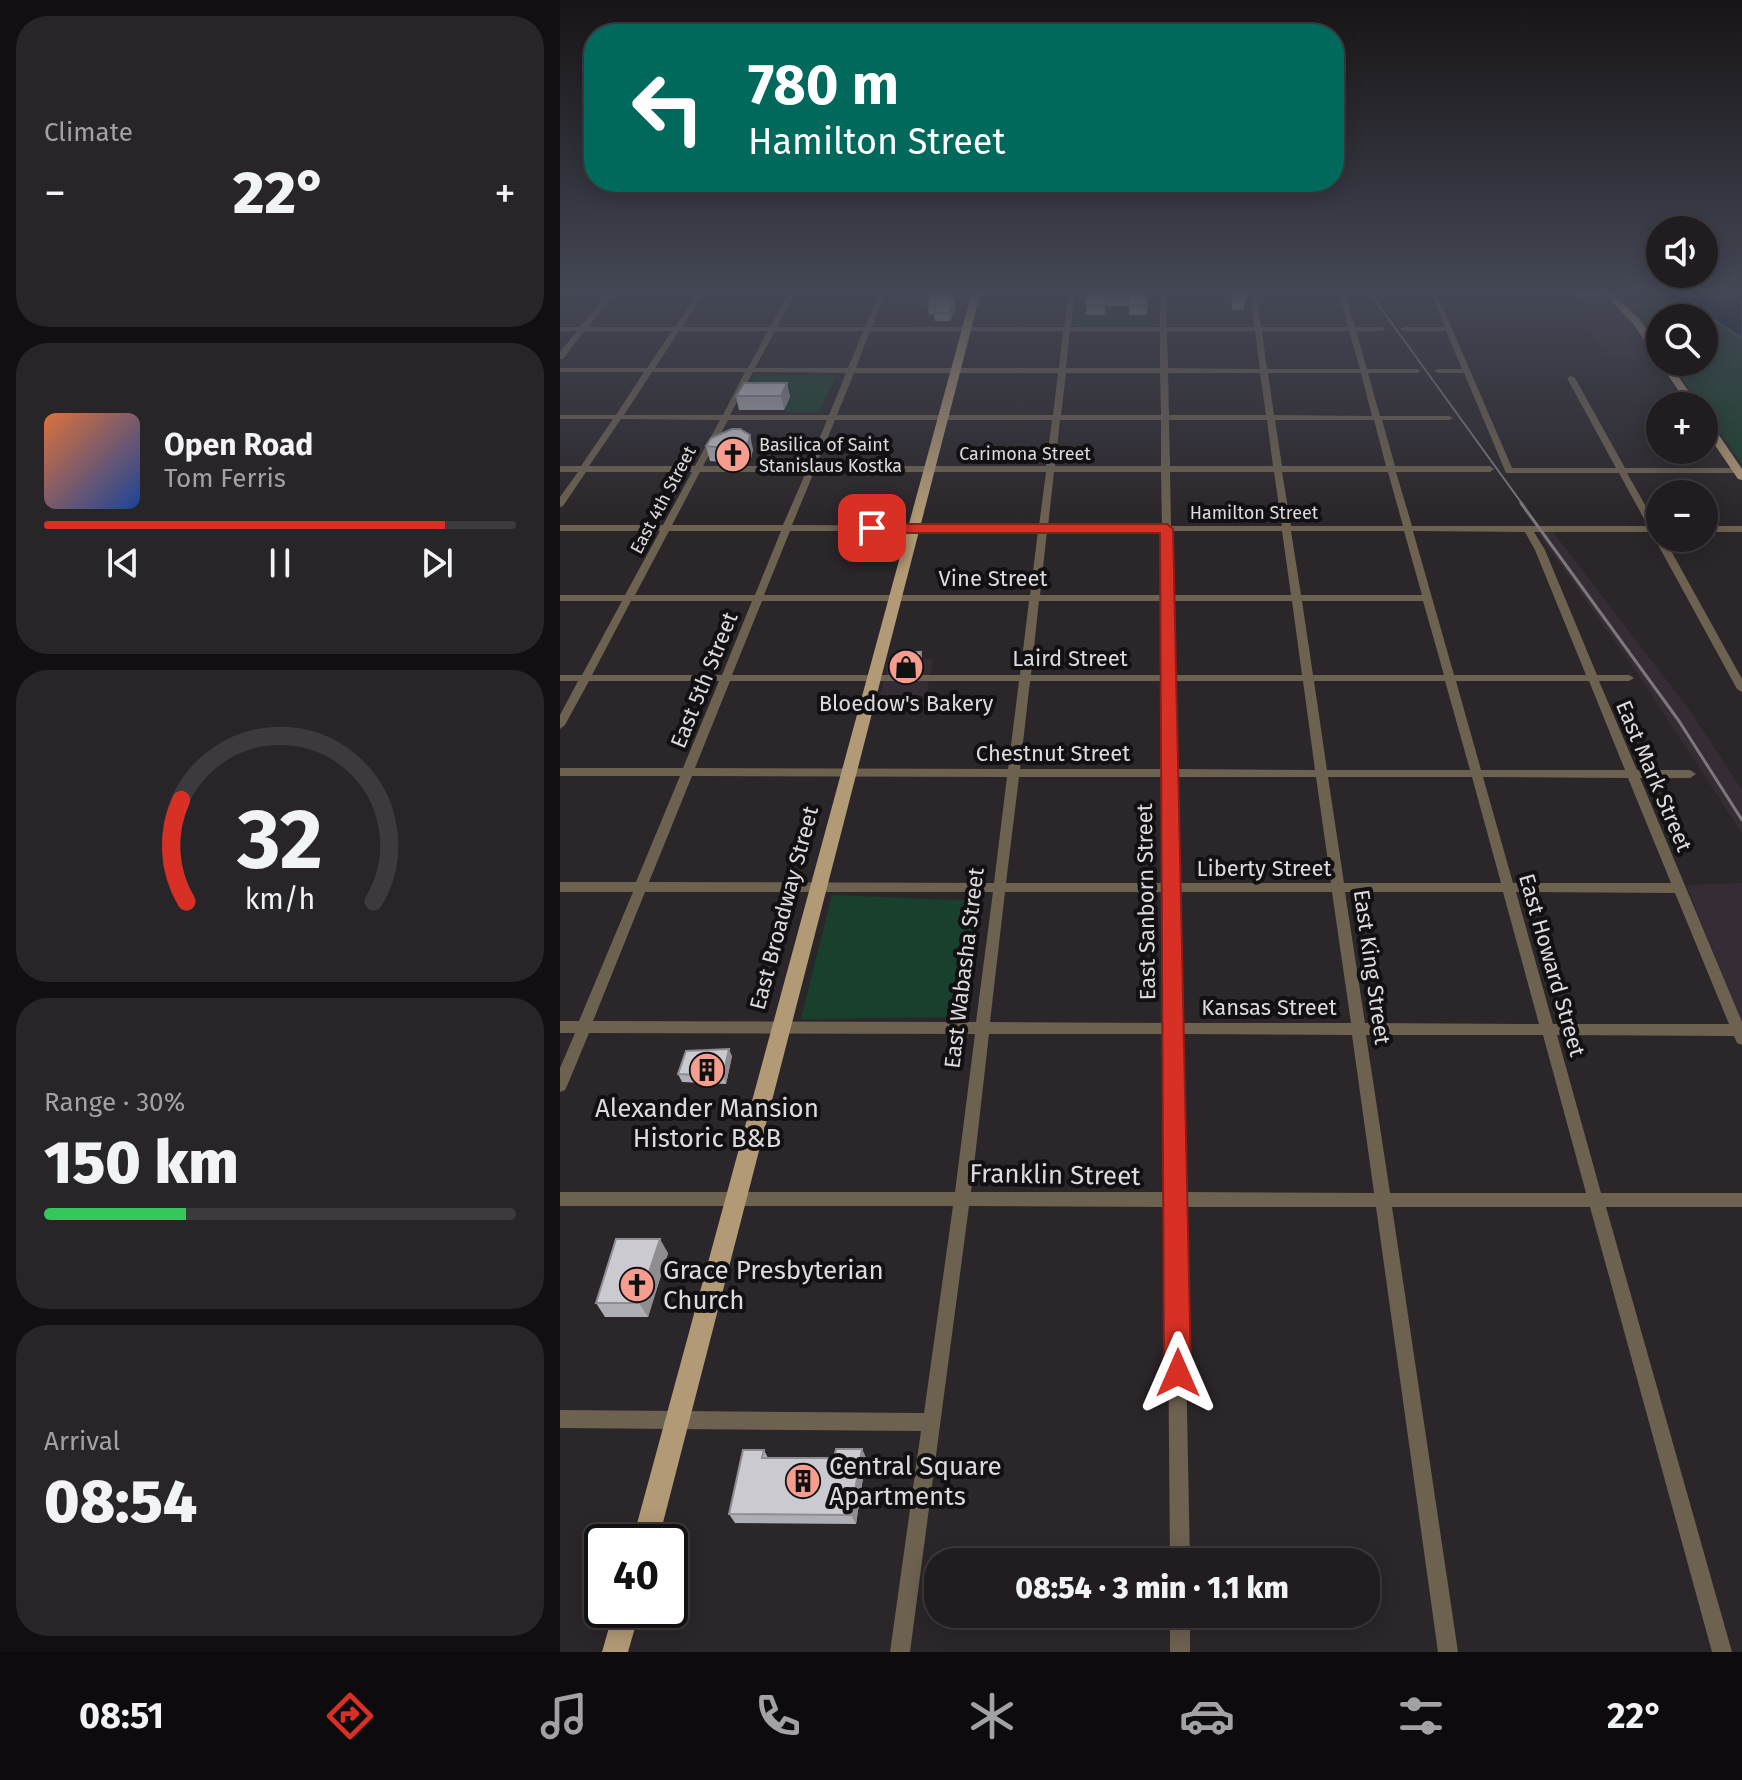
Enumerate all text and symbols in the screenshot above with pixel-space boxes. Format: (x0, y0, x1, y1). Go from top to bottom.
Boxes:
text: 780 m (748, 52, 899, 119)
icon: left (616, 56, 720, 160)
text: Climate (44, 117, 133, 148)
text: Hamilton Street (748, 120, 1005, 164)
text: 22° (233, 157, 327, 229)
text: − (44, 167, 66, 220)
text: + (494, 167, 516, 220)
map controls (1646, 216, 1718, 552)
button: sound (1646, 216, 1718, 288)
button: search (1646, 304, 1718, 376)
button: + (1646, 392, 1718, 464)
text: Open Road (164, 427, 313, 463)
place label: Basilica of Saint Stanislaus Kostka (759, 434, 902, 477)
church icon: Basilica of Saint Stanislaus Kostka (714, 436, 752, 474)
street label: East 4th Street (625, 442, 701, 558)
street label: Carimona Street (959, 443, 1091, 465)
text: Tom Ferris (164, 463, 286, 494)
button: − (1646, 480, 1718, 552)
pin (838, 494, 906, 562)
street label: Hamilton Street (1190, 502, 1319, 524)
icon: arrive (850, 506, 894, 550)
icon: previous (101, 541, 145, 585)
icon: pause (258, 541, 302, 585)
icon: next (415, 541, 459, 585)
street label: Vine Street (939, 565, 1047, 592)
street label: East 5th Street (664, 608, 744, 752)
street label: Laird Street (1012, 645, 1128, 672)
shop icon: Bloedow's Bakery (887, 648, 925, 686)
place label: Bloedow's Bakery (819, 690, 994, 717)
street label: East Mark Street (1610, 696, 1698, 856)
street label: Chestnut Street (976, 740, 1130, 767)
text: 32 (236, 790, 323, 890)
street label: East Broadway Street (744, 803, 824, 1013)
street label: East Sanborn Street (1131, 803, 1161, 1001)
street label: Liberty Street (1197, 855, 1331, 882)
street label: East Wabasha Street (938, 866, 990, 1070)
street label: East Howard Street (1513, 870, 1591, 1060)
text: km/h (245, 882, 315, 917)
street label: East King Street (1348, 888, 1396, 1046)
street label: Kansas Street (1201, 994, 1337, 1021)
building icon: Alexander Mansion Historic B&B (688, 1051, 726, 1089)
text: Range · 30% (44, 1087, 185, 1118)
place label: Alexander Mansion Historic B&B (595, 1093, 819, 1154)
text: 150 km (44, 1127, 239, 1199)
street label: Franklin Street (969, 1158, 1142, 1192)
place label: Grace Presbyterian Church (663, 1255, 884, 1316)
church icon: Grace Presbyterian Church (618, 1266, 656, 1304)
position arrow (1136, 1331, 1220, 1415)
text: Arrival (44, 1426, 120, 1457)
place label: Central Square Apartments (829, 1451, 1002, 1512)
building icon: Central Square Apartments (784, 1462, 822, 1500)
text: 08:54 (44, 1466, 197, 1538)
speed limit sign: 40 (584, 1524, 688, 1628)
text: 08:54 · 3 min · 1.1 km (1015, 1570, 1289, 1606)
icon: directions (322, 1688, 378, 1744)
icon: music (536, 1688, 592, 1744)
icon: phone (750, 1688, 806, 1744)
icon: climate (964, 1688, 1020, 1744)
icon: car (1179, 1688, 1235, 1744)
icon: filters (1393, 1688, 1449, 1744)
text: 08:51 (79, 1694, 164, 1738)
text: 22° (1607, 1694, 1663, 1738)

